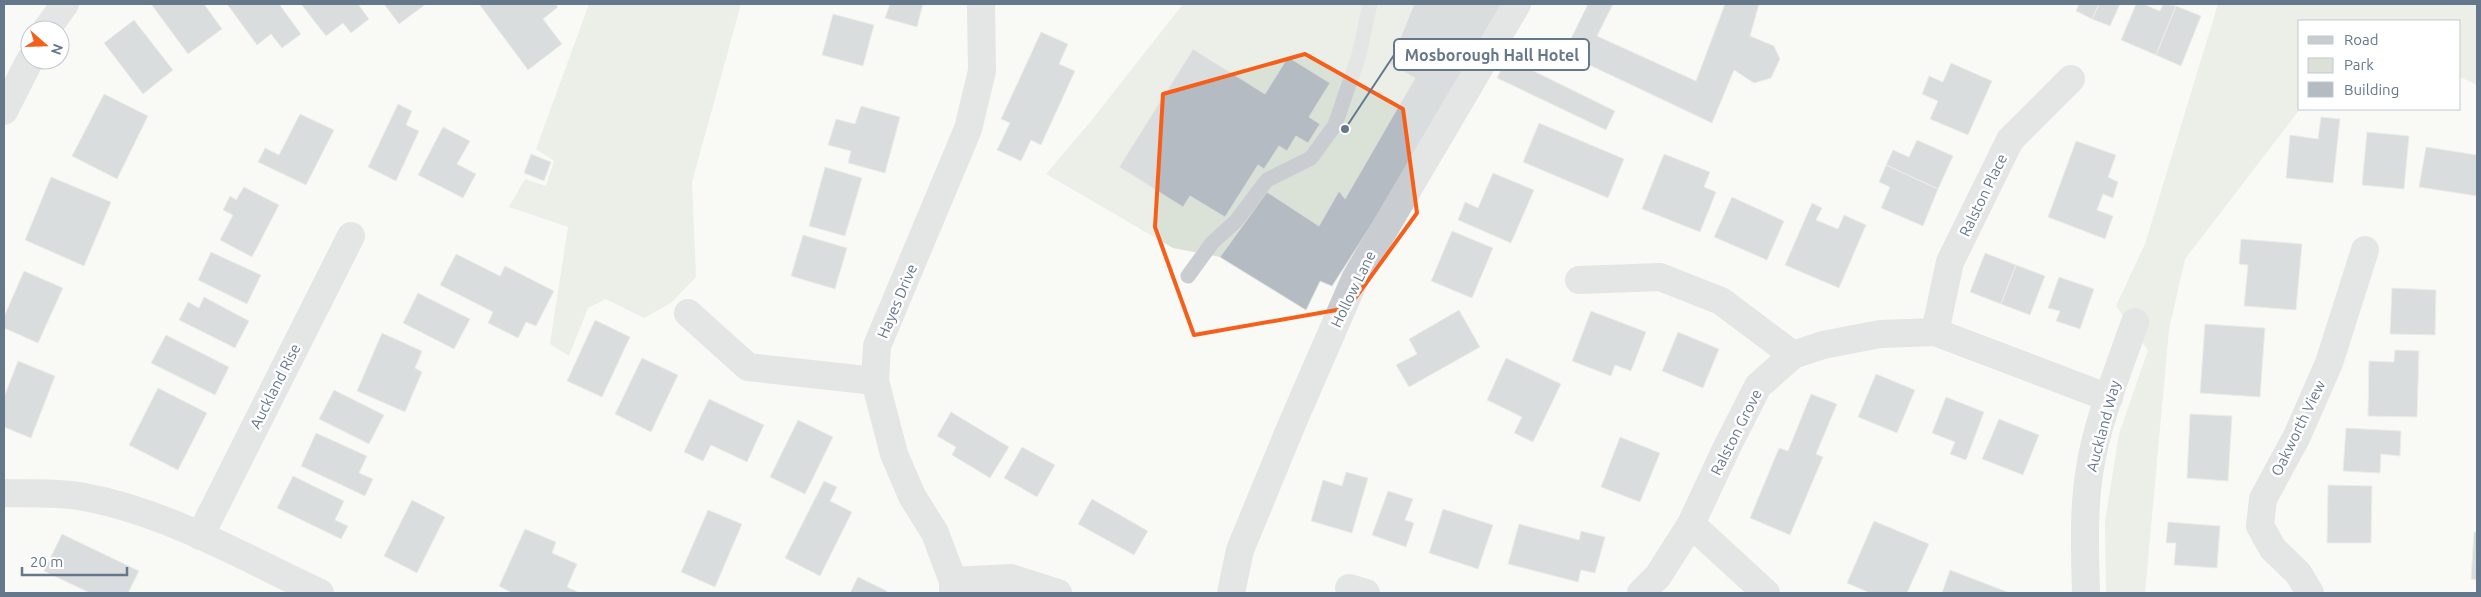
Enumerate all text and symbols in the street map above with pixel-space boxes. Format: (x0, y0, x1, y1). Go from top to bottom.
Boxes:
north arrow (20, 20, 70, 70)
legend (2298, 20, 2461, 110)
text: Road (2344, 31, 2379, 48)
callout: Mosborough Hall Hotel (1394, 39, 1589, 70)
text: N (48, 42, 67, 57)
text: Mosborough Hall Hotel (1405, 46, 1579, 64)
text: Park (2344, 56, 2374, 73)
text: Building (2344, 81, 2399, 98)
street label: Ralston Place (1956, 151, 2010, 239)
street label: Hollow Lane (1327, 248, 1379, 330)
street label: Hayes Drive (874, 261, 920, 341)
street label: Auckland Rise (246, 341, 304, 431)
street label: Oakworth View (2267, 377, 2329, 479)
street label: Auckland Way (2083, 378, 2123, 474)
street label: Ralston Grove (1707, 386, 1765, 478)
scale bar (22, 544, 128, 576)
text: 20 m (30, 553, 63, 570)

